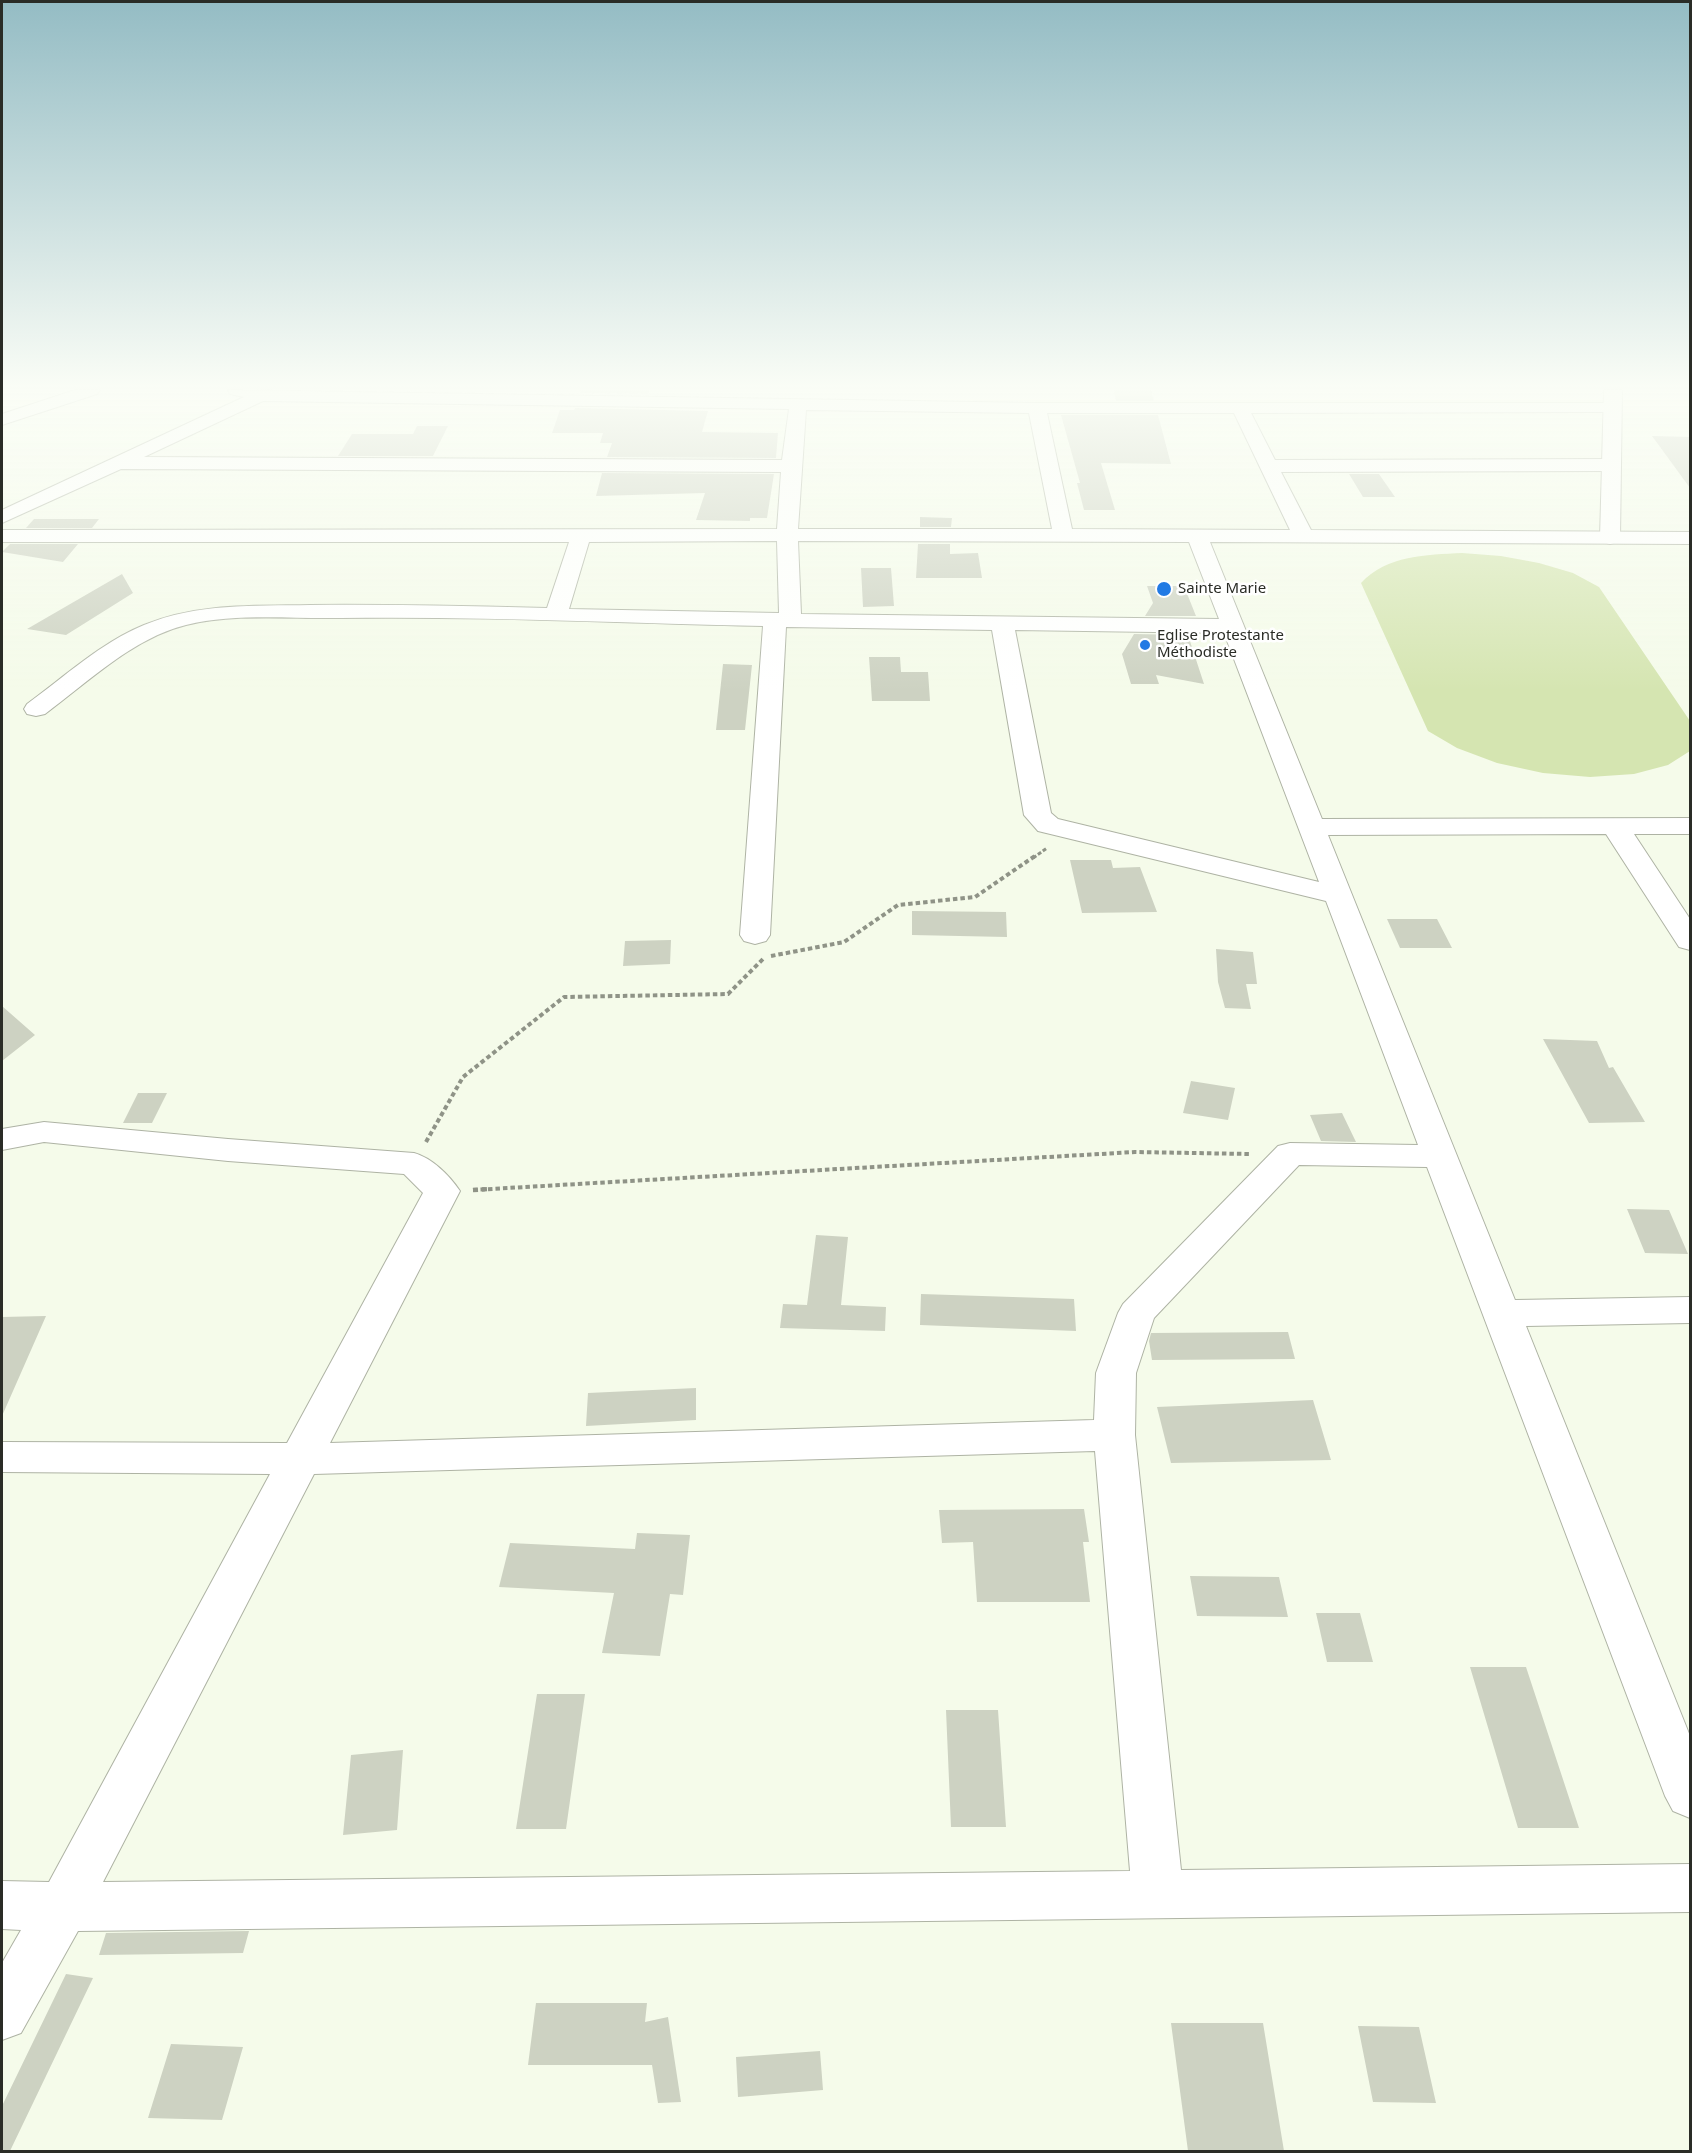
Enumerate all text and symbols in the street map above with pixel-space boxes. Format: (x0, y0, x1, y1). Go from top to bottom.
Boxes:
marker: Sainte Marie (1155, 580, 1173, 598)
place label: Sainte Marie (1178, 580, 1266, 598)
place label: Eglise Protestante Méthodiste (1157, 627, 1284, 662)
marker: Eglise Protestante Méthodiste (1138, 638, 1152, 652)

